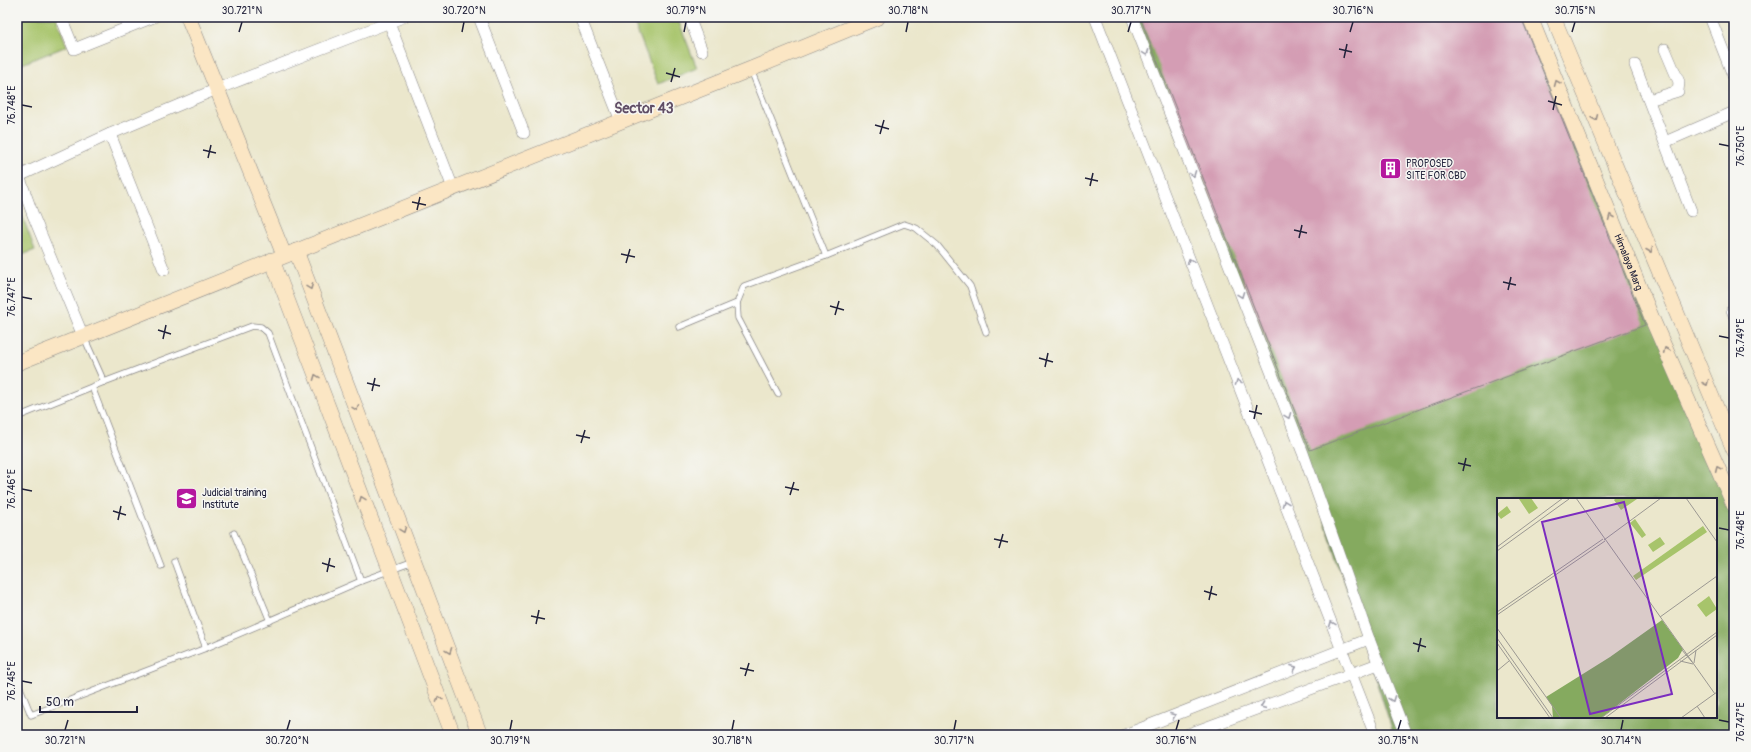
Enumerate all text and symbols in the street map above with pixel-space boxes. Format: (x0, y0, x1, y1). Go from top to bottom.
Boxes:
text: 30.721°N (222, 5, 263, 17)
text: 30.720°N (442, 5, 486, 17)
text: 30.719°N (666, 5, 706, 17)
text: 30.718°N (888, 5, 928, 17)
text: 30.717°N (1111, 5, 1151, 17)
text: 30.716°N (1333, 5, 1374, 17)
text: 30.715°N (1555, 5, 1595, 17)
one-way arrow (1141, 50, 1149, 57)
one-way arrow (1554, 80, 1562, 88)
text: 76.748°E (6, 85, 18, 125)
district label: Sector 43 (614, 100, 674, 117)
one-way arrow (1590, 114, 1598, 121)
text: 76.750°E (1735, 126, 1747, 166)
building icon: PROPOSED SITE FOR CBD (1378, 156, 1404, 182)
place label: PROPOSED SITE FOR CBD (1406, 158, 1466, 182)
one-way arrow (1189, 171, 1197, 178)
one-way arrow (1607, 213, 1615, 220)
street label: Himalaya Marg (1611, 232, 1645, 292)
one-way arrow (1646, 247, 1654, 254)
one-way arrow (1187, 257, 1195, 264)
text: 76.747°E (6, 277, 18, 317)
one-way arrow (306, 283, 314, 290)
one-way arrow (1236, 292, 1244, 299)
text: 76.749°E (1735, 318, 1747, 358)
one-way arrow (1662, 347, 1670, 354)
one-way arrow (313, 374, 321, 381)
one-way arrow (1234, 378, 1242, 385)
one-way arrow (1701, 379, 1709, 387)
one-way arrow (352, 405, 360, 412)
one-way arrow (1284, 413, 1292, 420)
one-way arrow (1715, 465, 1723, 472)
text: 76.746°E (6, 469, 18, 509)
school or university icon: Judicial training Institute (173, 485, 199, 511)
place label: Judicial training Institute (202, 487, 267, 511)
one-way arrow (359, 495, 367, 502)
inset map (1497, 498, 1717, 718)
one-way arrow (1282, 499, 1290, 507)
text: 76.748°E (1735, 510, 1747, 550)
one-way arrow (398, 526, 406, 533)
one-way arrow (1329, 620, 1337, 627)
one-way arrow (444, 648, 452, 655)
text: 76.745°E (6, 661, 18, 701)
one-way arrow (1291, 665, 1298, 673)
scale bar (40, 688, 137, 714)
text: 50 m (46, 695, 74, 710)
one-way arrow (435, 695, 443, 702)
one-way arrow (1387, 696, 1395, 703)
one-way arrow (1259, 702, 1266, 710)
text: 76.747°E (1735, 702, 1747, 742)
one-way arrow (1170, 712, 1177, 720)
text: 30.721°N (45, 735, 86, 747)
text: 30.720°N (265, 735, 309, 747)
text: 30.719°N (490, 735, 530, 747)
text: 30.718°N (712, 735, 752, 747)
text: 30.717°N (934, 735, 974, 747)
text: 30.716°N (1156, 735, 1197, 747)
text: 30.715°N (1378, 735, 1418, 747)
text: 30.714°N (1601, 735, 1642, 747)

